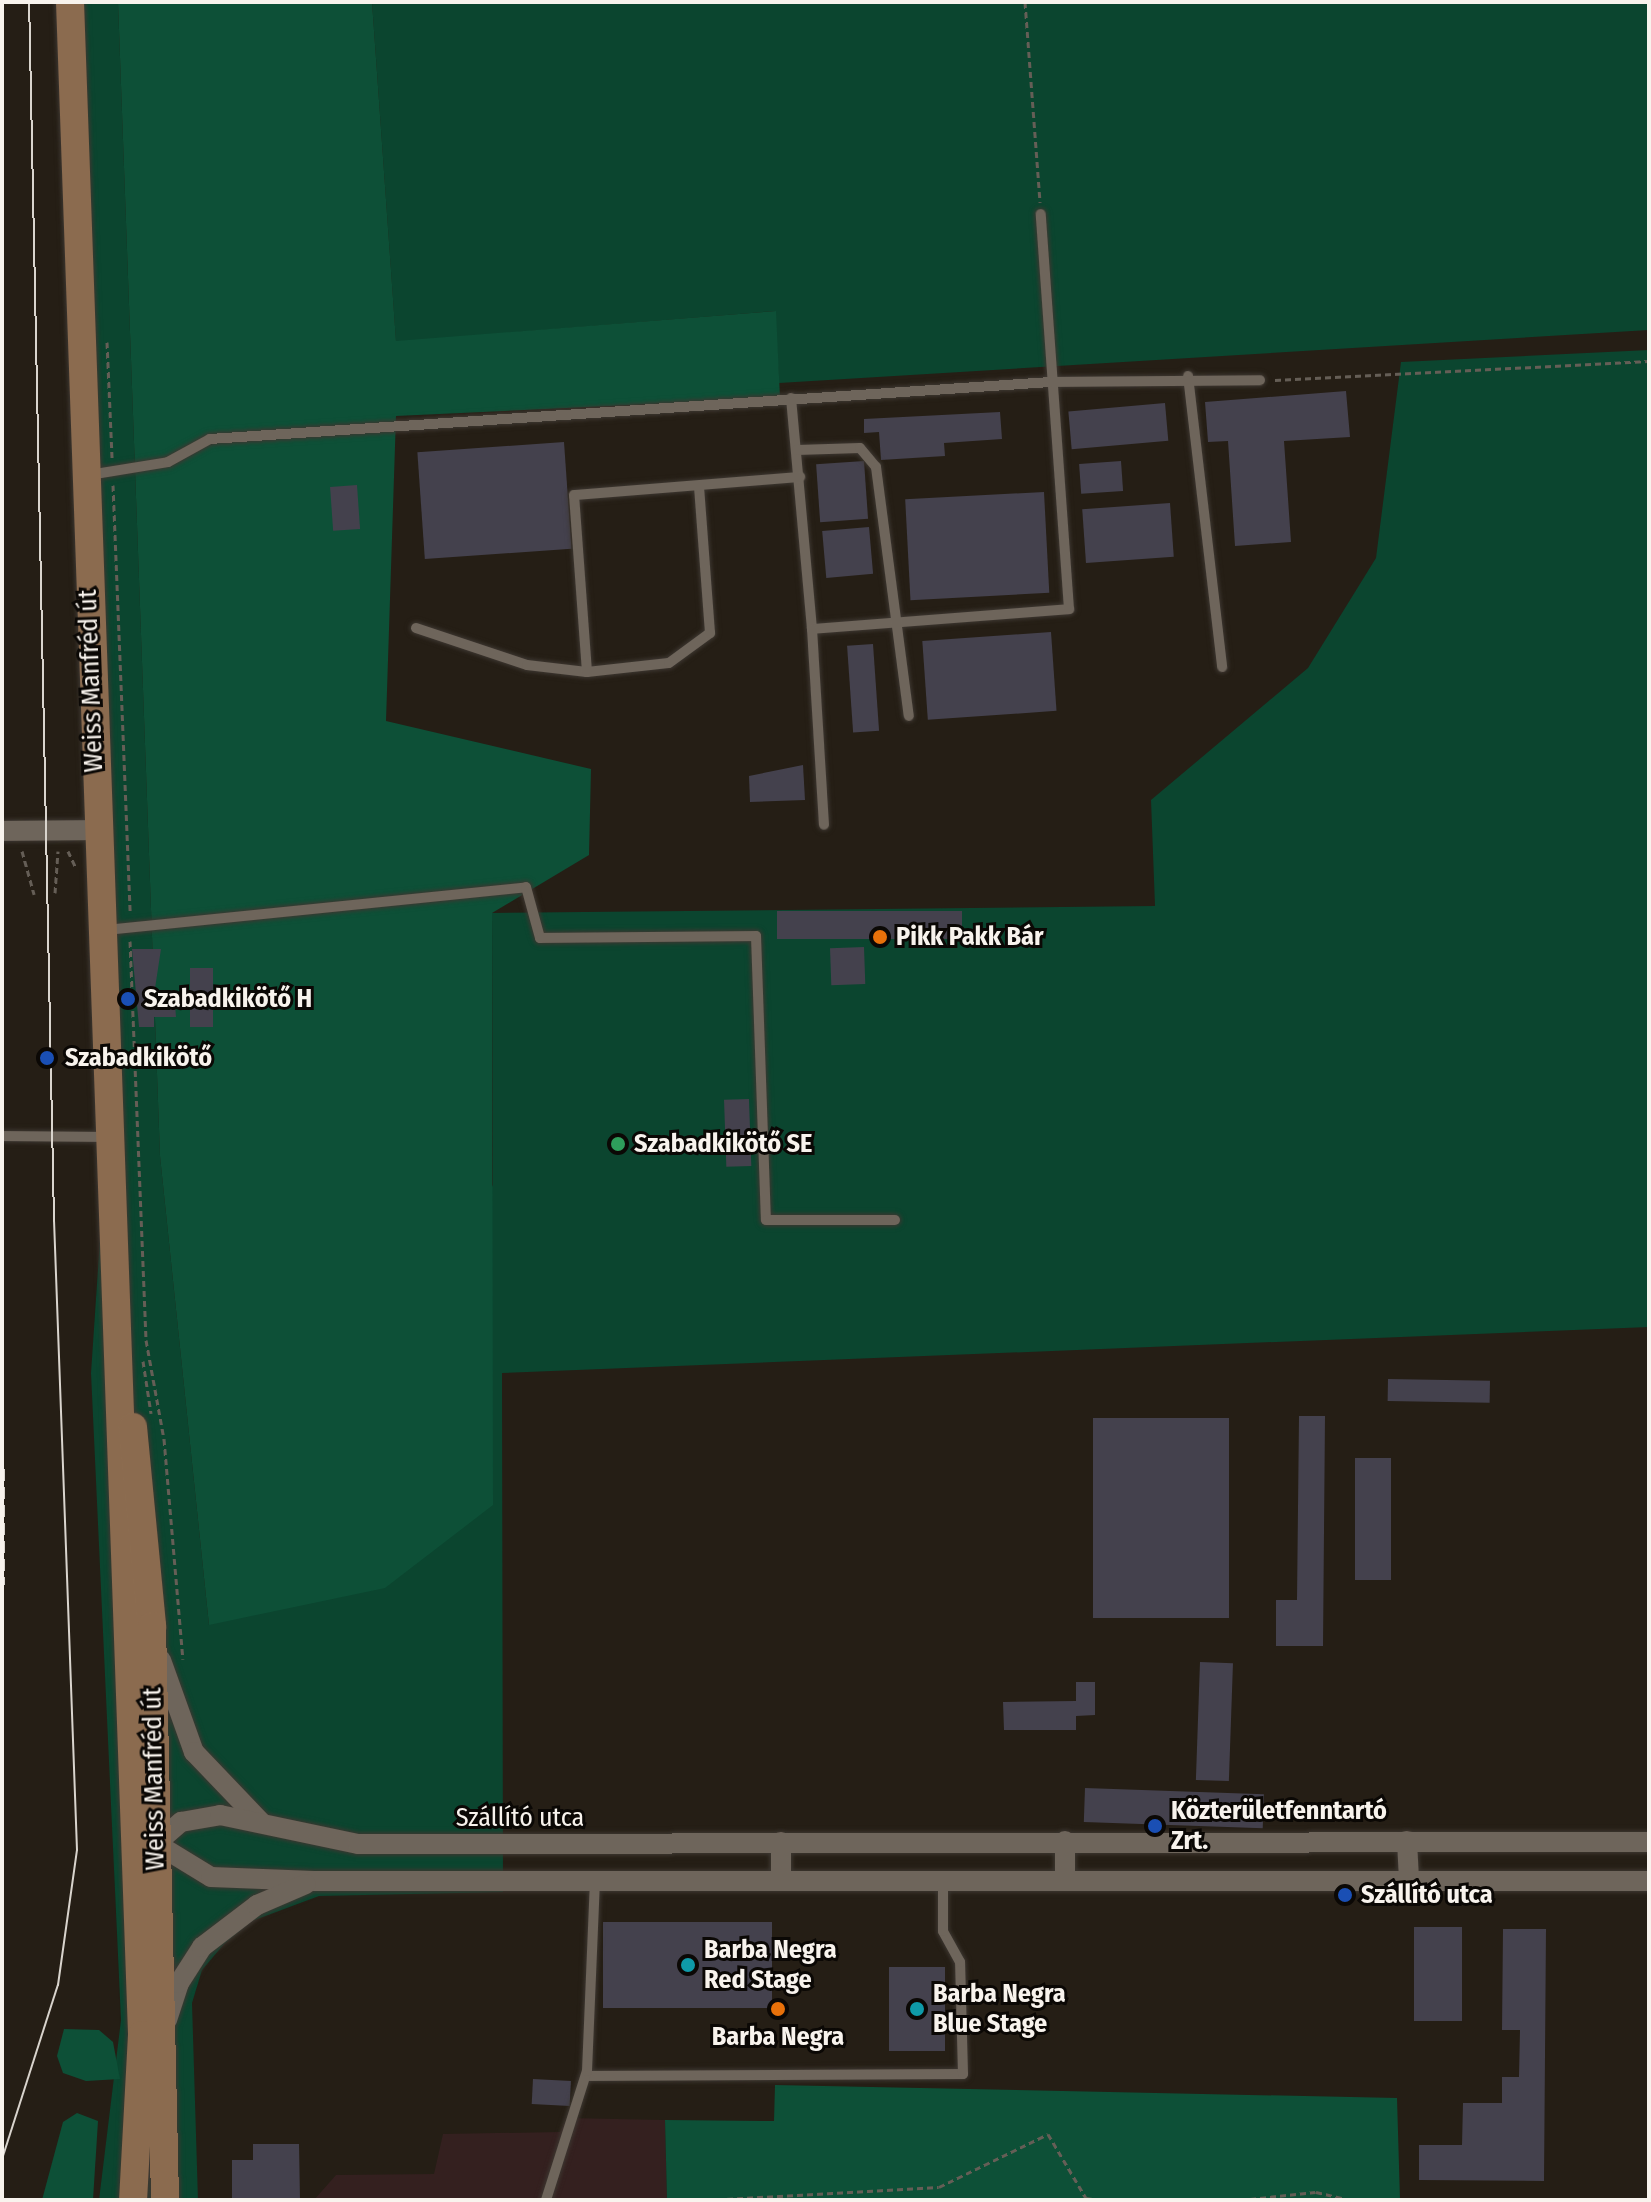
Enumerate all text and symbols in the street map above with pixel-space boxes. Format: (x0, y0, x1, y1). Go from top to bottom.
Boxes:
street label: Weiss Manfréd út (72, 589, 110, 773)
place label: Pikk Pakk Bár (896, 921, 1043, 953)
marker: Pikk Pakk Bár (871, 928, 889, 946)
place label: Szabadkikötő H (144, 983, 312, 1015)
marker: Szabadkikötő H (119, 990, 137, 1008)
place label: Szabadkikötő (65, 1042, 212, 1074)
marker: Szabadkikötő (36, 1047, 58, 1069)
place label: Szabadkikötő SE (634, 1128, 812, 1160)
marker: Szabadkikötő SE (609, 1135, 627, 1153)
street label: Weiss Manfréd út (137, 1687, 171, 1871)
place label: Közterületfenntartó Zrt. (1171, 1795, 1387, 1856)
street label: Szállító utca (456, 1802, 584, 1834)
marker: Közterületfenntartó Zrt. (1146, 1817, 1164, 1835)
place label: Szállító utca (1361, 1879, 1493, 1911)
marker: Szállító utca (1336, 1886, 1354, 1904)
place label: Barba Negra Red Stage (704, 1934, 837, 1996)
marker: Barba Negra Red Stage (679, 1956, 697, 1974)
place label: Barba Negra Blue Stage (933, 1978, 1066, 2040)
marker: Barba Negra (769, 2000, 787, 2018)
marker: Barba Negra Blue Stage (908, 2000, 926, 2018)
place label: Barba Negra (712, 2021, 844, 2053)

